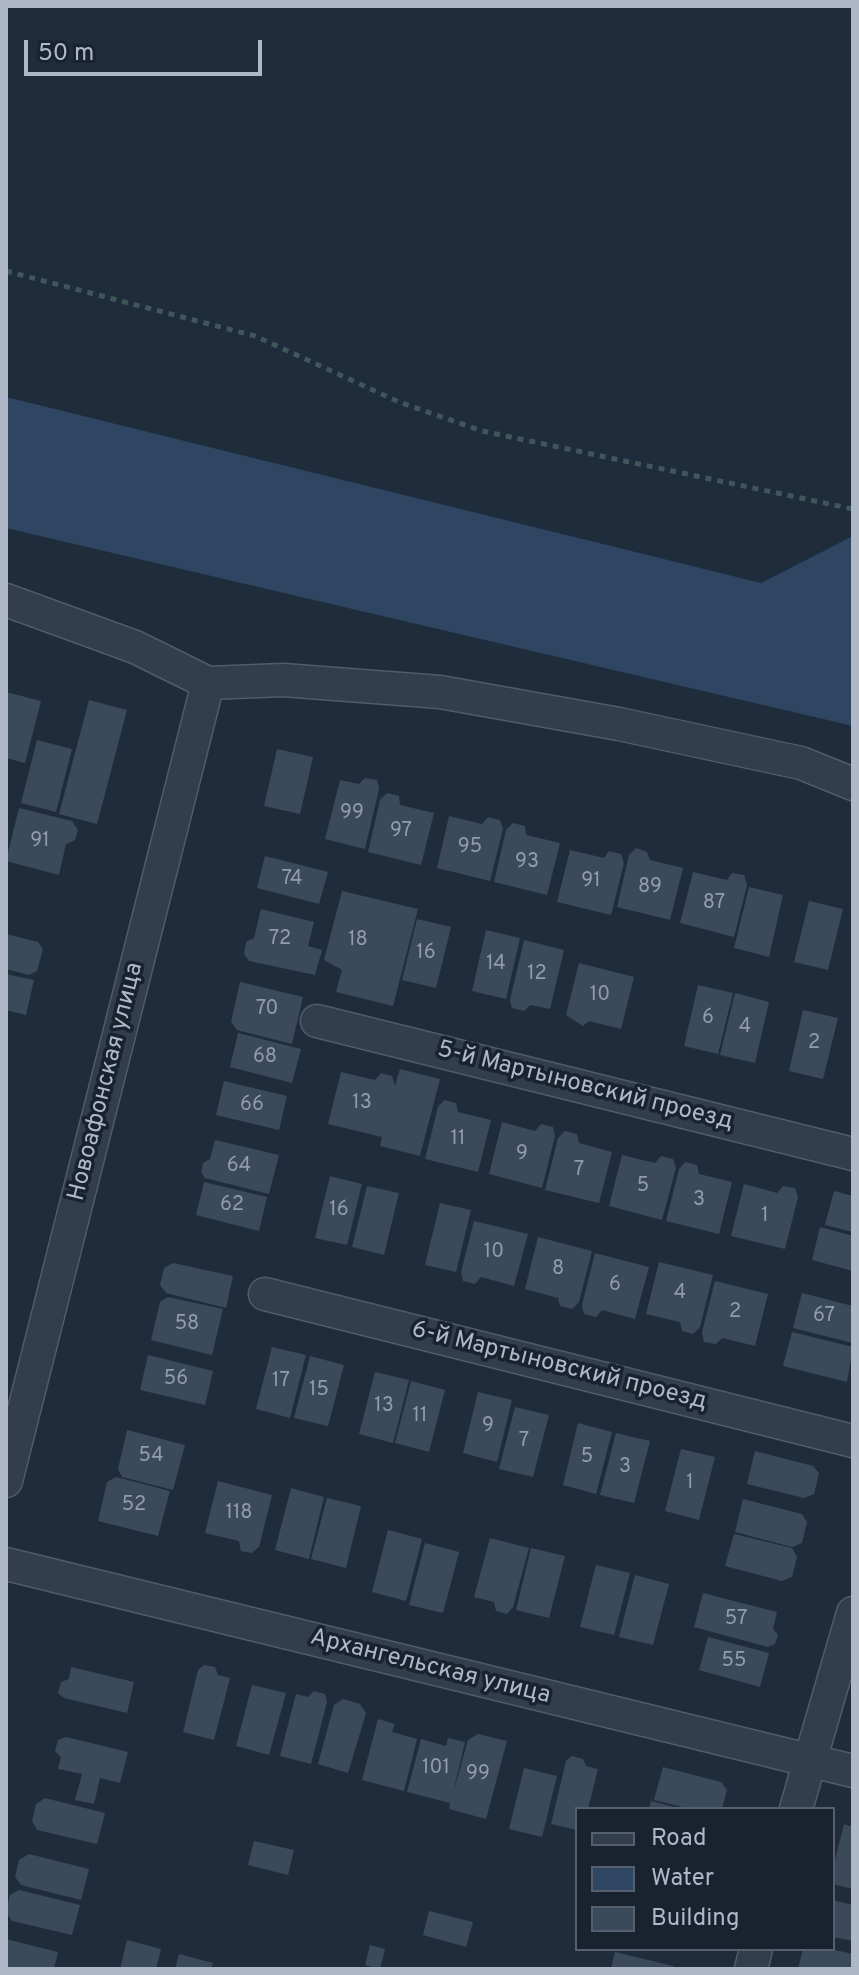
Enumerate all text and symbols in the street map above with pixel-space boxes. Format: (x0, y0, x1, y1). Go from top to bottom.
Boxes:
scale bar (28, 24, 266, 74)
text: 50 m (38, 39, 94, 69)
house number: 99 (340, 802, 364, 826)
house number: 97 (390, 820, 412, 844)
house number: 91 (30, 830, 50, 854)
house number: 95 (458, 836, 482, 860)
house number: 93 (515, 851, 539, 875)
house number: 74 (282, 868, 302, 892)
house number: 91 (581, 870, 601, 894)
house number: 89 (638, 876, 662, 900)
house number: 87 (703, 892, 725, 916)
house number: 72 (269, 928, 291, 952)
house number: 18 (348, 929, 368, 953)
house number: 16 (416, 942, 436, 966)
house number: 14 (486, 953, 506, 977)
street label: Новоафонская улица (63, 960, 151, 1204)
house number: 12 (527, 963, 547, 987)
house number: 10 (590, 984, 610, 1008)
house number: 70 (256, 998, 278, 1022)
house number: 6 (702, 1007, 714, 1031)
house number: 4 (739, 1016, 751, 1040)
house number: 2 (808, 1032, 820, 1056)
street label: 5-й Мартыновский проезд (434, 1036, 736, 1138)
house number: 68 (253, 1046, 277, 1070)
house number: 13 (352, 1092, 372, 1116)
house number: 66 (240, 1094, 264, 1118)
house number: 11 (451, 1128, 465, 1152)
house number: 9 (516, 1143, 528, 1167)
house number: 64 (227, 1155, 251, 1179)
house number: 7 (574, 1159, 584, 1183)
house number: 5 (637, 1175, 649, 1199)
house number: 3 (693, 1189, 705, 1213)
house number: 62 (220, 1194, 244, 1218)
house number: 16 (329, 1199, 349, 1223)
house number: 1 (761, 1205, 769, 1229)
house number: 10 (484, 1241, 504, 1265)
house number: 8 (552, 1258, 564, 1282)
house number: 6 (609, 1274, 621, 1298)
house number: 4 (674, 1282, 686, 1306)
house number: 2 (729, 1301, 741, 1325)
house number: 67 (813, 1305, 835, 1329)
house number: 58 (175, 1313, 199, 1337)
street label: 6-й Мартыновский проезд (408, 1316, 710, 1418)
house number: 56 (164, 1368, 188, 1392)
house number: 17 (272, 1370, 290, 1394)
house number: 15 (309, 1379, 329, 1403)
house number: 13 (374, 1395, 394, 1419)
house number: 11 (413, 1405, 427, 1429)
house number: 9 (482, 1415, 494, 1439)
house number: 7 (519, 1430, 529, 1454)
house number: 54 (138, 1445, 164, 1469)
house number: 5 (581, 1446, 593, 1470)
house number: 3 (619, 1456, 631, 1480)
house number: 1 (686, 1472, 694, 1496)
house number: 52 (122, 1494, 146, 1518)
house number: 118 (225, 1502, 253, 1526)
house number: 57 (725, 1608, 747, 1632)
street label: Архангельская улица (307, 1624, 553, 1712)
house number: 55 (722, 1650, 746, 1674)
house number: 101 (422, 1757, 450, 1781)
house number: 99 (466, 1763, 490, 1787)
legend (575, 1807, 835, 1951)
text: Road (651, 1824, 707, 1854)
text: Water (651, 1864, 714, 1894)
text: Building (651, 1904, 740, 1934)

